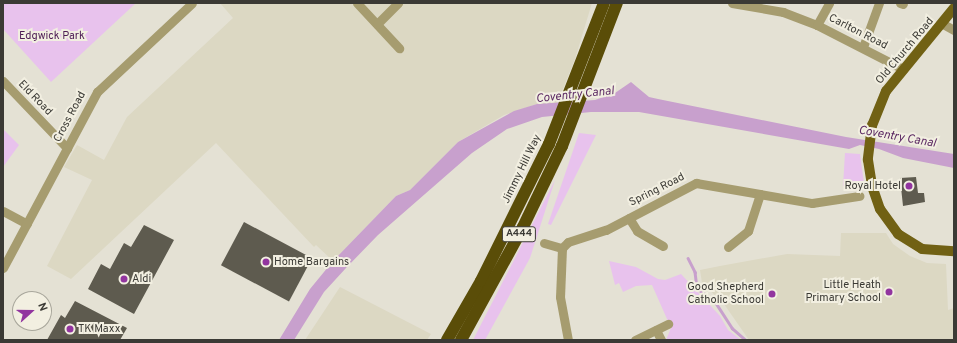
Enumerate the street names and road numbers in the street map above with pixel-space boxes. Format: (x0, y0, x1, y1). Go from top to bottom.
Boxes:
street label: Carlton Road (826, 11, 890, 53)
street label: Old Church Road (873, 15, 937, 87)
street label: Eld Road (15, 78, 55, 118)
street label: Cross Road (51, 89, 89, 145)
street label: Jimmy Hill Way (500, 132, 544, 206)
street label: Spring Road (627, 170, 687, 210)
road number: A444 (501, 226, 537, 242)

